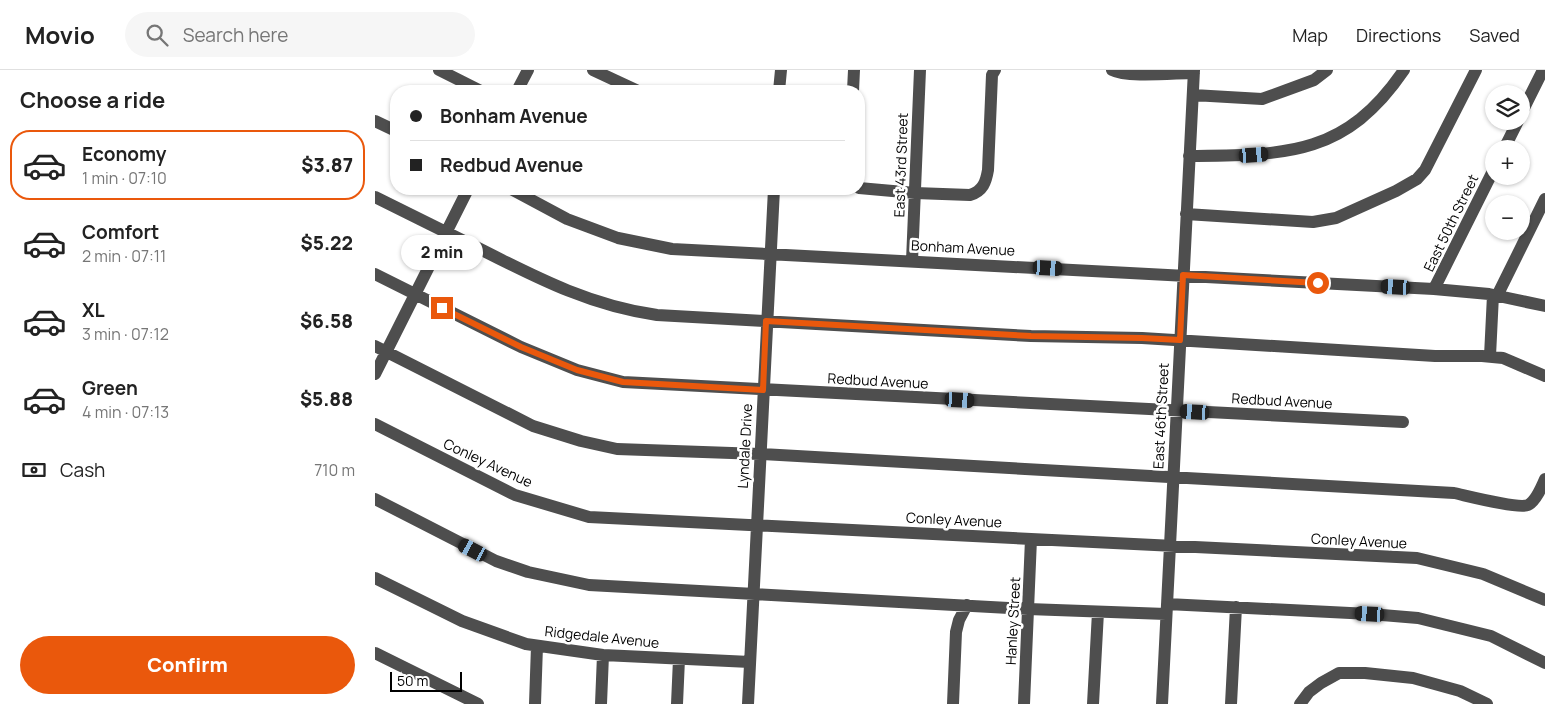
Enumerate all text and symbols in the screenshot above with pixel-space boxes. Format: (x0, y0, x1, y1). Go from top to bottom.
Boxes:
search box (125, 12, 475, 57)
text: Movio (25, 18, 95, 51)
icon: search (143, 21, 171, 49)
text: Search here (183, 22, 288, 48)
text: Map (1292, 23, 1328, 47)
text: Directions (1356, 23, 1441, 47)
text: Saved (1469, 23, 1520, 47)
text: Choose a ride (20, 85, 165, 115)
map controls (1485, 85, 1530, 240)
button: layers (1485, 85, 1530, 130)
text: Bonham Avenue (440, 103, 588, 129)
street label: East 43rd Street (889, 112, 912, 218)
button: + (1485, 140, 1530, 185)
text: Economy (82, 141, 166, 167)
icon: car (22, 143, 67, 188)
car (1238, 146, 1269, 164)
text: $3.87 (301, 152, 353, 178)
text: Redbud Avenue (440, 152, 583, 178)
text: 1 min · 07:10 (82, 167, 167, 189)
street label: East 50th Street (1419, 171, 1482, 275)
button: − (1485, 195, 1530, 240)
text: Comfort (82, 219, 159, 245)
icon: car (22, 221, 67, 266)
text: $5.22 (301, 230, 353, 256)
street label: Bonham Avenue (911, 235, 1015, 260)
callout: 2 min (401, 236, 483, 270)
text: 2 min (421, 241, 463, 263)
text: 2 min · 07:11 (82, 245, 166, 267)
car (1032, 260, 1063, 276)
route start (1307, 272, 1329, 294)
car (1380, 279, 1411, 295)
text: XL (82, 297, 105, 323)
route end (431, 297, 453, 319)
icon: car (22, 299, 67, 344)
text: $6.58 (300, 308, 353, 334)
text: 3 min · 07:12 (82, 323, 169, 345)
street label: East 46th Street (1148, 362, 1173, 470)
street label: Redbud Avenue (827, 368, 929, 393)
text: Green (82, 375, 138, 401)
icon: car (22, 377, 67, 422)
text: $5.88 (300, 386, 353, 412)
street label: Redbud Avenue (1231, 388, 1333, 413)
car (944, 392, 975, 408)
text: 4 min · 07:13 (82, 401, 169, 423)
street label: Lyndale Drive (733, 403, 756, 489)
car (1179, 404, 1210, 420)
street label: Conley Avenue (441, 434, 536, 491)
icon: cash (20, 456, 48, 484)
text: Cash (60, 457, 105, 483)
text: 710 m (314, 459, 355, 481)
street label: Conley Avenue (906, 508, 1002, 532)
street label: Conley Avenue (1311, 529, 1407, 553)
car (456, 536, 489, 564)
street label: Hanley Street (1001, 576, 1024, 666)
car (1354, 606, 1385, 622)
street label: Ridgedale Avenue (544, 621, 660, 652)
button: Confirm (20, 636, 355, 694)
scale bar (390, 669, 463, 692)
text: 50 m (397, 671, 428, 690)

